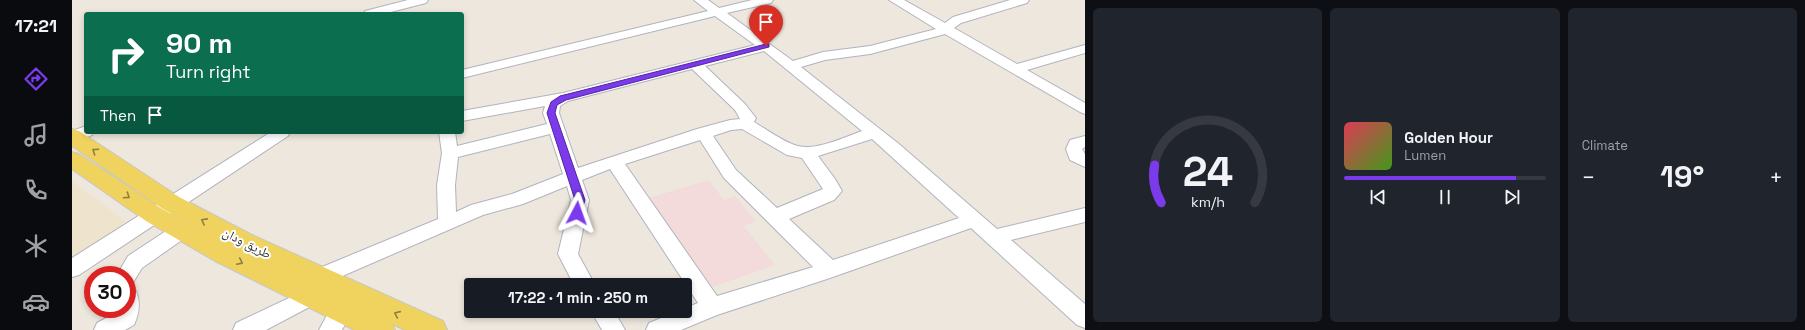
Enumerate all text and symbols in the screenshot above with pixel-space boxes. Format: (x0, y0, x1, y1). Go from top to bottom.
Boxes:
pin (749, 5, 783, 46)
icon: arrive (755, 11, 777, 33)
text: 17:21 (15, 14, 57, 37)
text: 90 m (166, 25, 232, 61)
icon: right (100, 28, 152, 80)
text: Turn right (166, 60, 250, 83)
icon: directions (22, 65, 50, 93)
icon: arrive (144, 104, 166, 126)
text: Then (100, 106, 136, 125)
icon: music (22, 121, 50, 149)
text: Golden Hour (1404, 128, 1493, 147)
text: Climate (1582, 137, 1628, 154)
text: 24 (1182, 145, 1233, 198)
text: Lumen (1404, 147, 1446, 164)
one-way arrow (92, 149, 99, 156)
text: 19° (1660, 157, 1704, 196)
text: − (1582, 163, 1595, 191)
text: + (1769, 163, 1783, 191)
icon: phone (22, 176, 50, 204)
icon: previous (1367, 186, 1389, 208)
icon: pause (1434, 186, 1456, 208)
icon: next (1501, 186, 1523, 208)
one-way arrow (123, 191, 130, 198)
position arrow (556, 192, 598, 234)
text: km/h (1191, 193, 1225, 211)
one-way arrow (201, 218, 208, 226)
street label: طريق ودان (220, 224, 274, 262)
icon: climate (22, 232, 50, 260)
one-way arrow (235, 257, 243, 265)
speed limit sign: 30 (84, 266, 136, 318)
icon: car (22, 288, 50, 316)
text: 17:22 · 1 min · 250 m (508, 288, 648, 307)
one-way arrow (394, 311, 401, 319)

